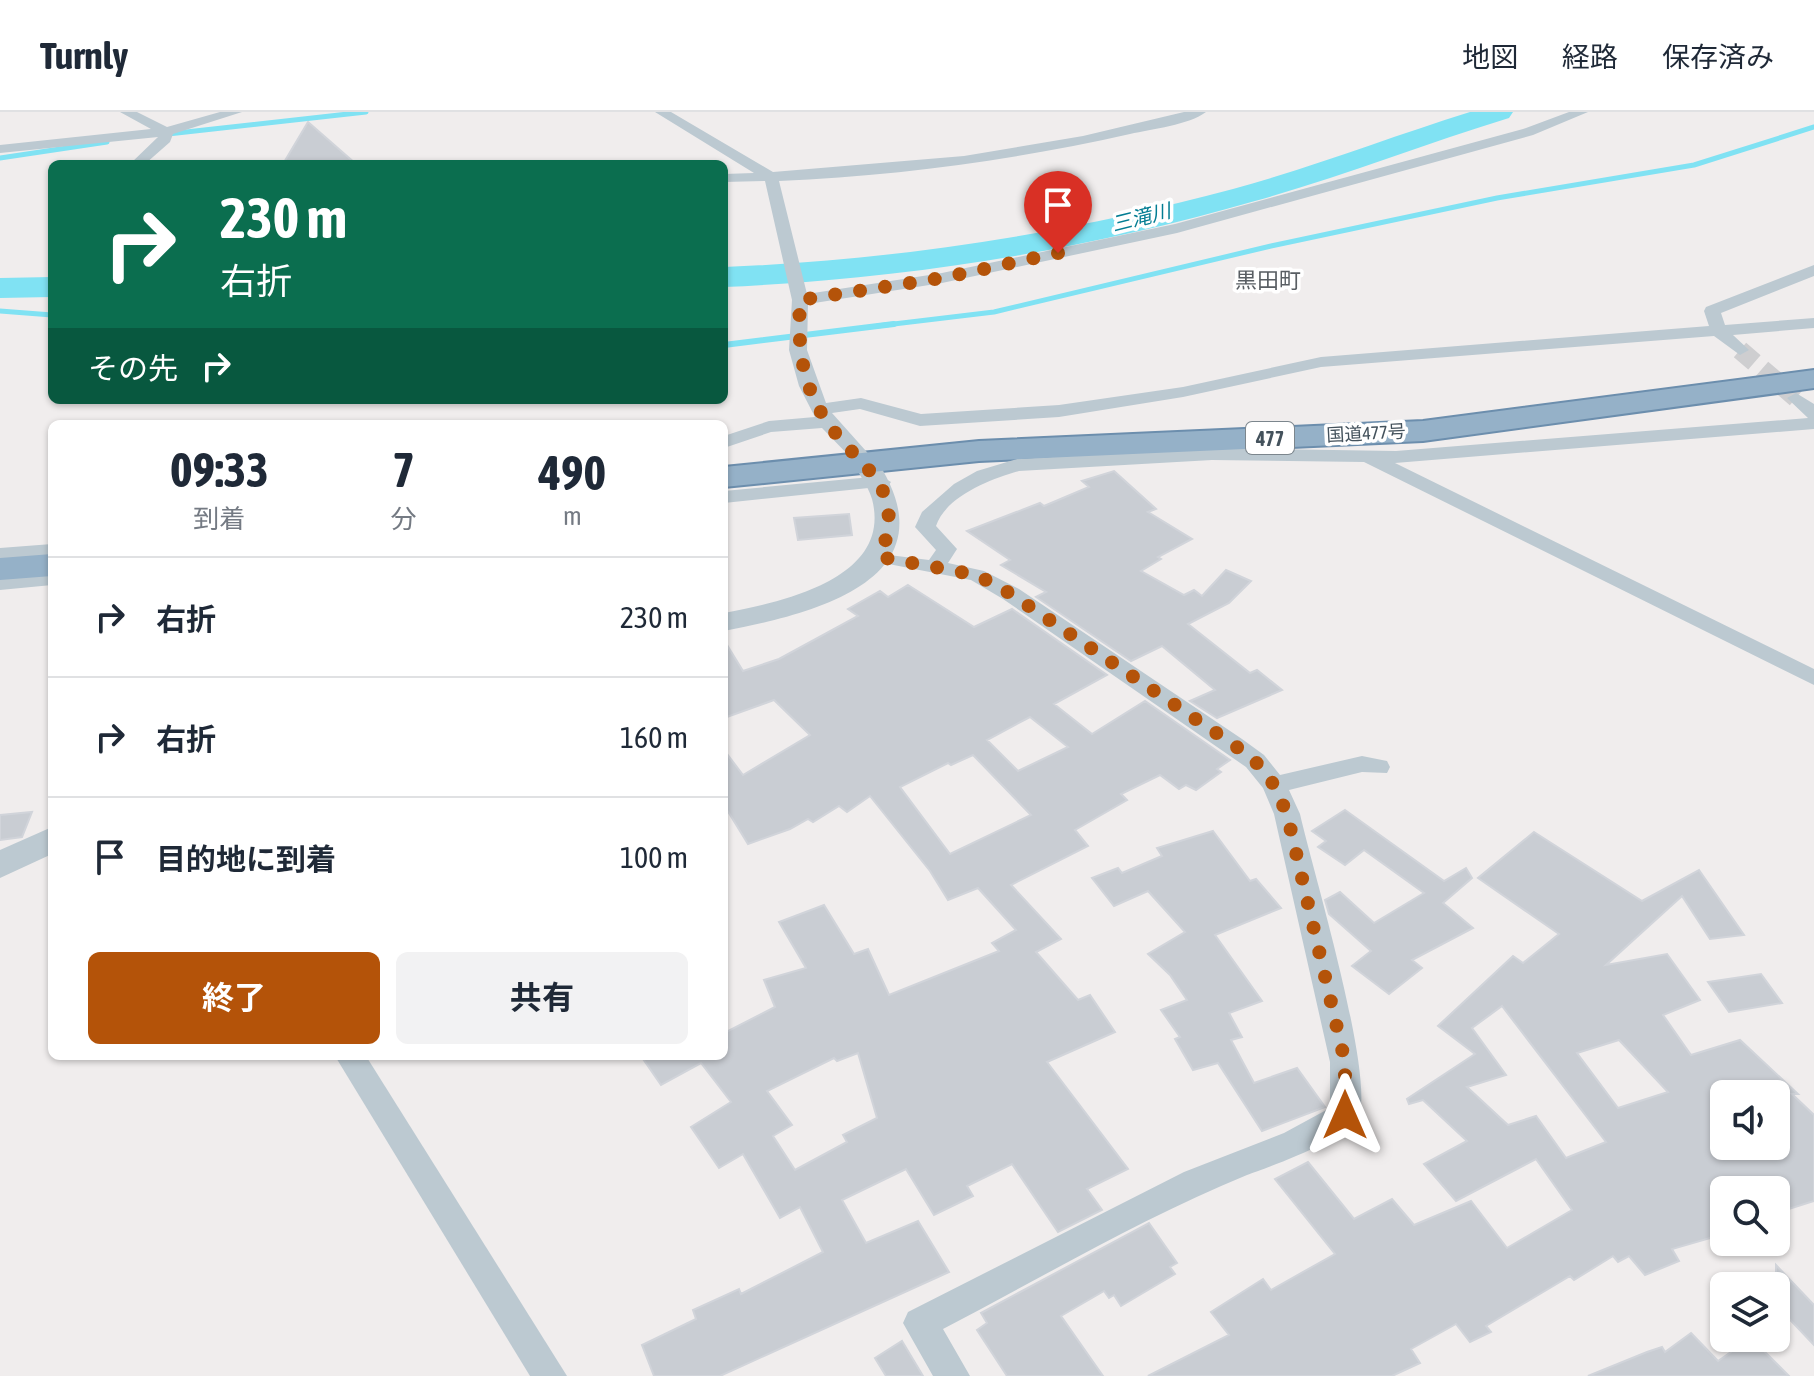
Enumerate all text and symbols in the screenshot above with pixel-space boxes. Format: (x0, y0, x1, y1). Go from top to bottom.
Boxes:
text: Turnly (40, 34, 128, 77)
text: 地図 (1462, 41, 1518, 73)
text: 経路 (1562, 41, 1618, 73)
text: 保存済み (1662, 41, 1774, 73)
pin (1024, 171, 1092, 253)
icon: arrive (1036, 183, 1080, 227)
text: 230 m (220, 186, 347, 250)
icon: right (88, 192, 192, 296)
water label: 三滝川 (1109, 198, 1175, 235)
text: 右折 (220, 260, 292, 302)
district label: 黒田町 (1235, 267, 1301, 293)
icon: right (194, 344, 238, 388)
text: その先 (88, 351, 178, 385)
street label: 国道477号 (1326, 420, 1406, 446)
road number: 477 (1246, 422, 1294, 454)
text: 09:33 (170, 442, 269, 497)
text: 7 (392, 442, 415, 497)
text: 490 (538, 445, 606, 500)
text: m (563, 501, 582, 531)
text: 到着 (193, 504, 245, 534)
text: 分 (391, 504, 417, 534)
icon: right (88, 595, 132, 639)
text: 230 m (620, 600, 688, 634)
text: 右折 (156, 602, 216, 636)
icon: right (88, 715, 132, 759)
text: 160 m (620, 720, 688, 754)
text: 右折 (156, 722, 216, 756)
icon: arrive (88, 835, 132, 879)
text: 100 m (620, 840, 688, 874)
text: 目的地に到着 (156, 842, 336, 876)
button: 終了 (88, 952, 380, 1044)
button: 共有 (396, 952, 688, 1044)
position arrow (1303, 1073, 1387, 1157)
map controls (1710, 1080, 1790, 1352)
button: sound (1710, 1080, 1790, 1160)
button: search (1710, 1176, 1790, 1256)
button: layers (1710, 1272, 1790, 1352)

